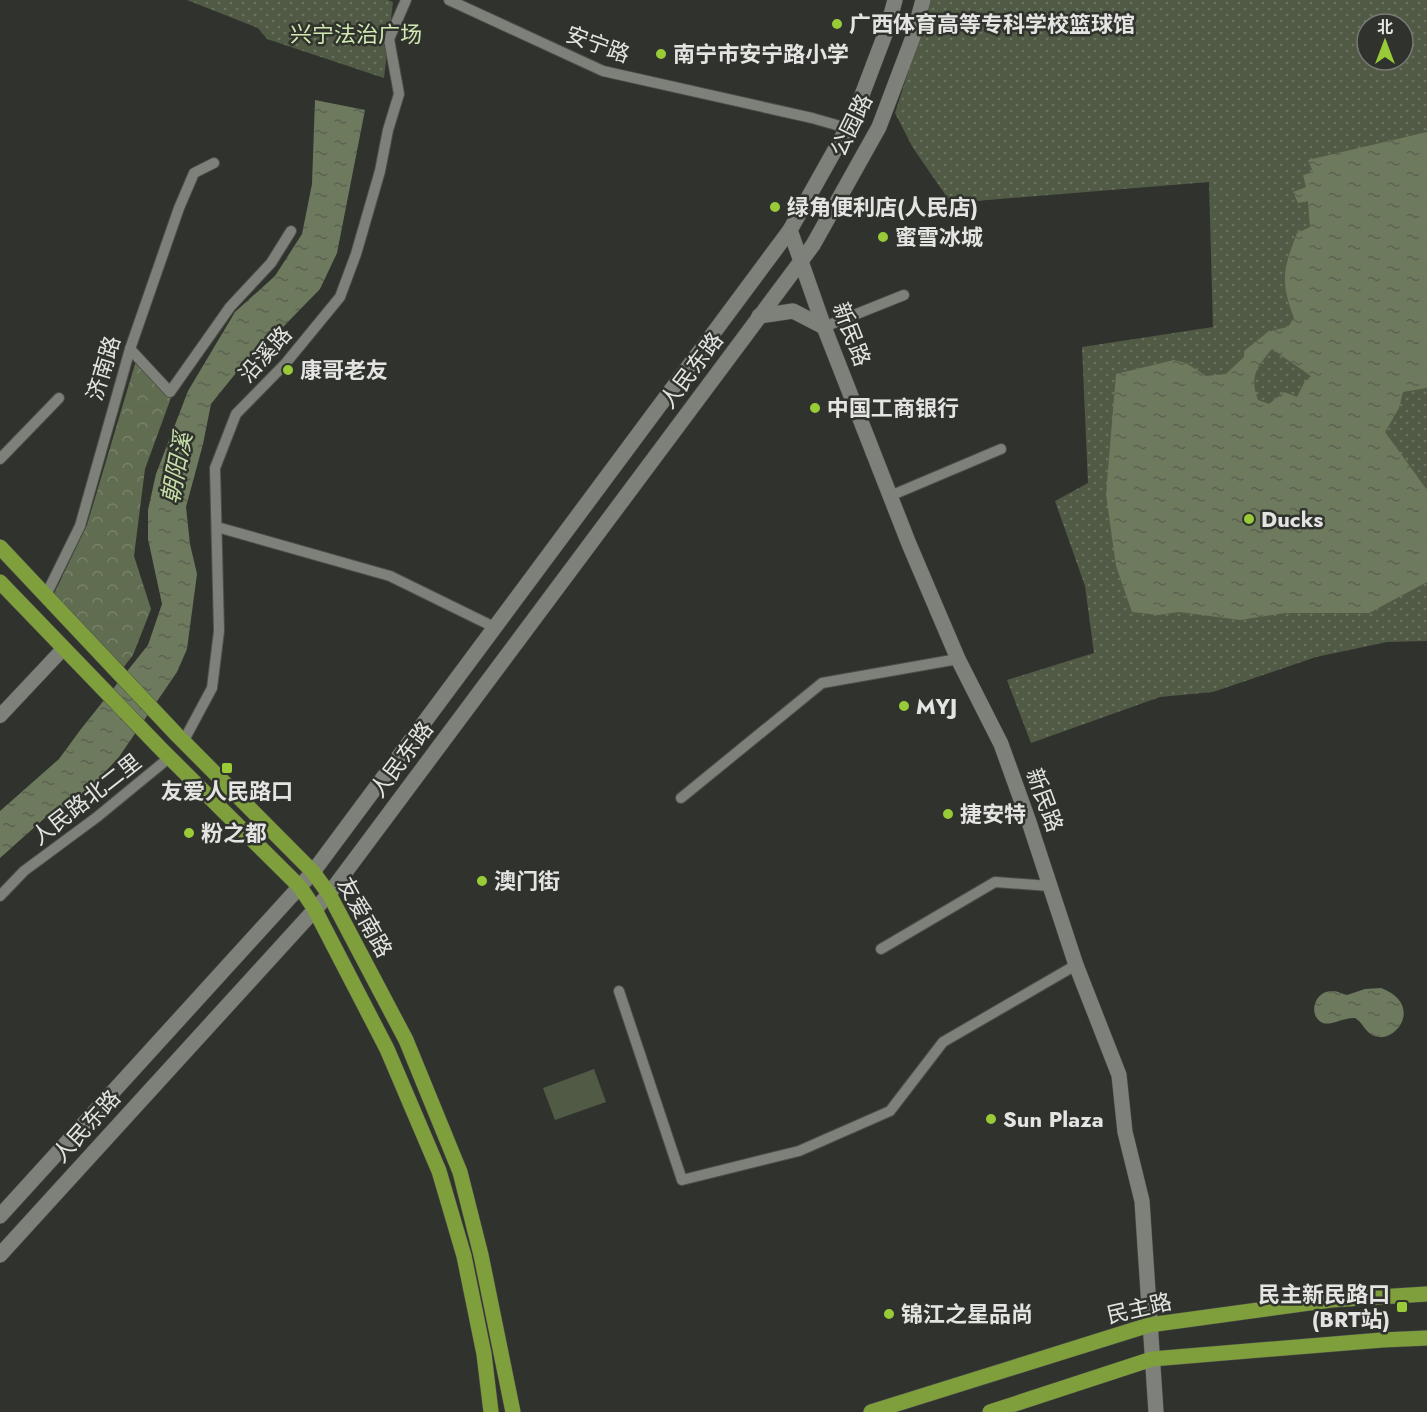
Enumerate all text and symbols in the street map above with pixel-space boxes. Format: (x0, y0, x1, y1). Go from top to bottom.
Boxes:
place label: 广西体育高等专科学校篮球馆 (849, 8, 1135, 40)
north arrow (1355, 12, 1415, 72)
text: 北 (1377, 16, 1393, 39)
marker: 广西体育高等专科学校篮球馆 (830, 17, 844, 31)
park label: 兴宁法治广场 (290, 18, 422, 50)
street label: 安宁路 (562, 18, 634, 70)
place label: 南宁市安宁路小学 (673, 38, 849, 70)
marker: 南宁市安宁路小学 (654, 47, 668, 61)
street label: 公园路 (822, 88, 880, 162)
place label: 绿角便利店(人民店) (787, 191, 978, 223)
marker: 绿角便利店(人民店) (768, 200, 782, 214)
place label: 蜜雪冰城 (895, 221, 983, 253)
marker: 蜜雪冰城 (876, 230, 890, 244)
street label: 新民路 (825, 297, 879, 371)
street label: 沿溪路 (231, 319, 299, 389)
street label: 人民东路 (652, 325, 730, 415)
street label: 济南路 (78, 332, 128, 404)
place label: 康哥老友 (300, 354, 388, 386)
marker: 康哥老友 (281, 363, 295, 377)
place label: 中国工商银行 (827, 392, 959, 424)
marker: 中国工商银行 (808, 401, 822, 415)
water label: 朝阳溪 (152, 426, 201, 507)
place label: Ducks (1261, 503, 1323, 535)
marker: Ducks (1242, 512, 1256, 526)
place label: MYJ (916, 690, 957, 722)
marker: MYJ (897, 699, 911, 713)
street label: 人民东路 (362, 714, 440, 804)
street label: 人民路北二里 (24, 746, 148, 852)
marker: 友爱人民路口 (220, 761, 234, 775)
street label: 新民路 (1019, 764, 1071, 836)
place label: 友爱人民路口 (161, 775, 293, 807)
place label: 捷安特 (960, 798, 1026, 830)
marker: 捷安特 (941, 807, 955, 821)
place label: 粉之都 (201, 817, 267, 849)
marker: 粉之都 (182, 826, 196, 840)
place label: 澳门街 (494, 865, 560, 897)
street label: 友爱南路 (330, 871, 400, 963)
marker: 澳门街 (475, 874, 489, 888)
street label: 人民东路 (45, 1083, 127, 1169)
place label: Sun Plaza (1003, 1103, 1104, 1135)
marker: Sun Plaza (984, 1112, 998, 1126)
place label: 民主新民路口 (BRT站) (1258, 1278, 1390, 1335)
street label: 民主路 (1103, 1285, 1175, 1331)
place label: 锦江之星品尚 (901, 1298, 1033, 1330)
marker: 民主新民路口 (BRT站) (1395, 1300, 1409, 1314)
marker: 锦江之星品尚 (882, 1307, 896, 1321)

